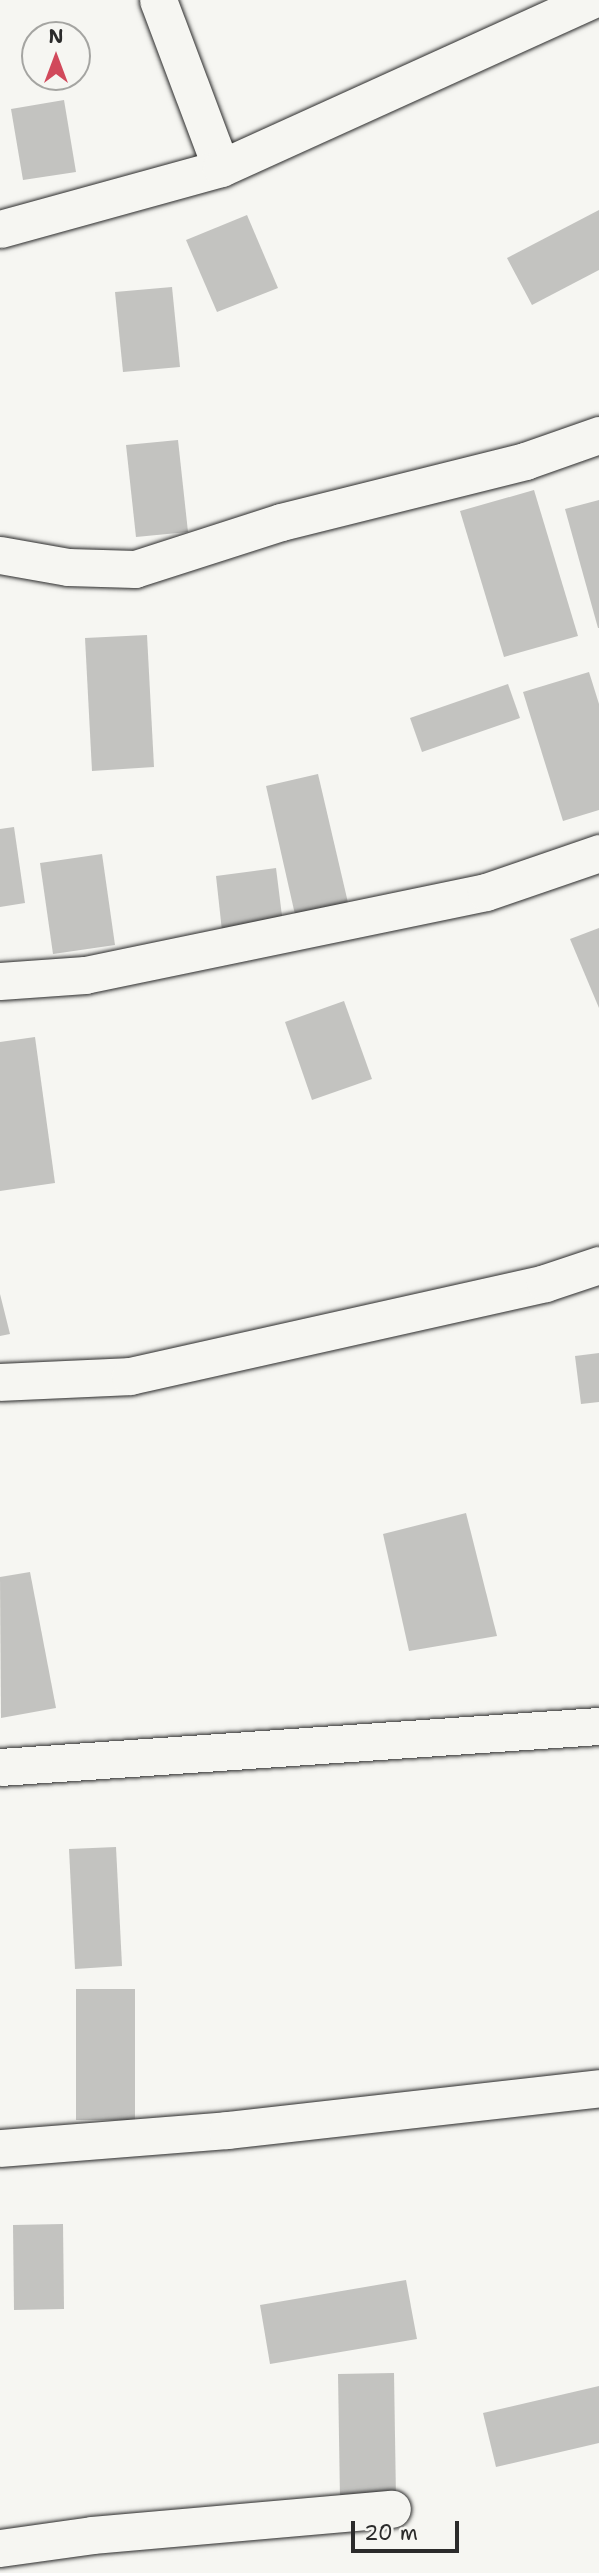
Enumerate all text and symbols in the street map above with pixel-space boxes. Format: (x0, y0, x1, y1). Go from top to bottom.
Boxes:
north arrow (21, 21, 91, 91)
text: N (48, 24, 64, 49)
scale bar (354, 2506, 462, 2550)
text: 20 m (364, 2519, 418, 2547)

